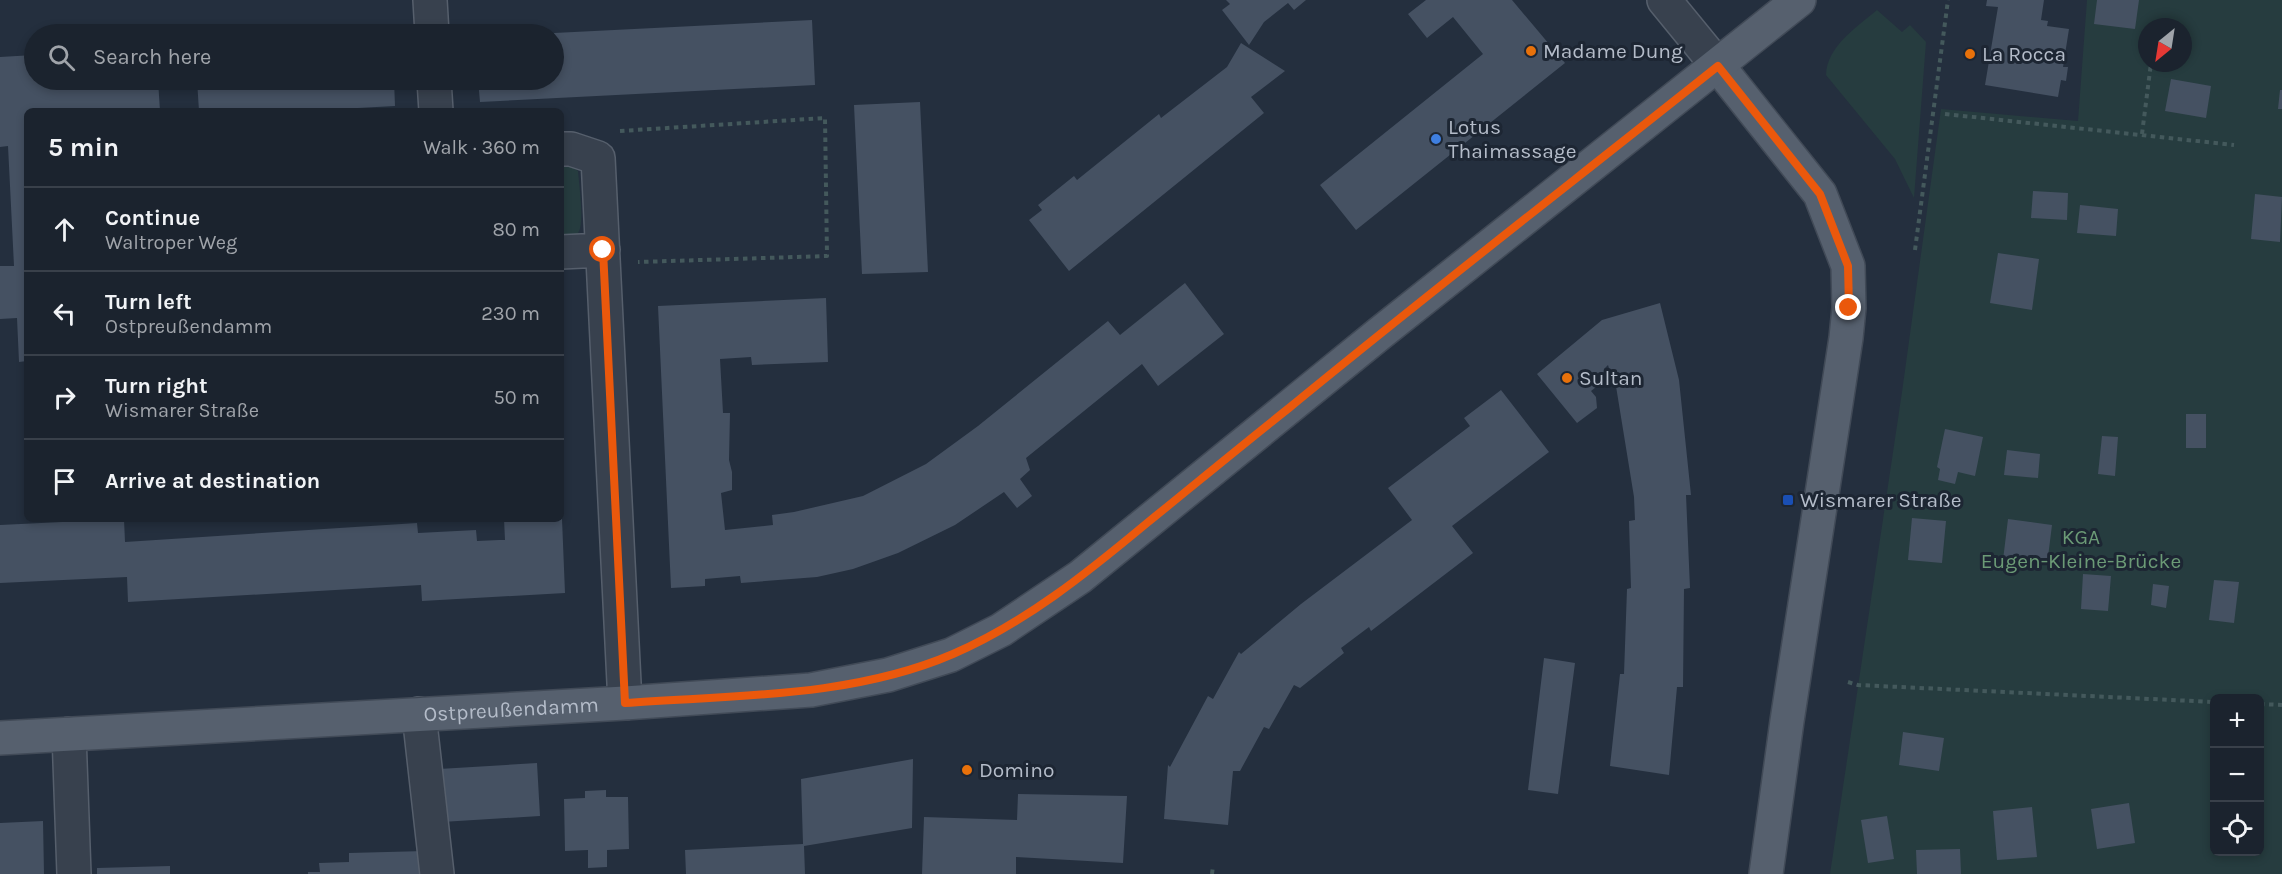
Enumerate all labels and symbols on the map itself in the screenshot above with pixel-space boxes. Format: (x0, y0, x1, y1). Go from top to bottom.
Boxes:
north arrow (2138, 18, 2192, 72)
place label: Madame Dung (1543, 39, 1683, 63)
place label: La Rocca (1982, 42, 2066, 66)
marker: Madame Dung (1524, 44, 1538, 58)
marker: La Rocca (1963, 47, 1977, 61)
place label: Lotus Thaimassage (1448, 115, 1576, 163)
marker: Lotus Thaimassage (1429, 132, 1443, 146)
route start (589, 236, 615, 262)
route end (1835, 294, 1861, 320)
place label: Sultan (1579, 366, 1642, 390)
marker: Sultan (1560, 371, 1574, 385)
place label: Wismarer Straße (1800, 488, 1962, 512)
marker: Wismarer Straße (1781, 493, 1795, 507)
park label: KGA Eugen-Kleine-Brücke (1981, 525, 2181, 573)
street label: Ostpreußendamm (423, 692, 600, 726)
place label: Domino (979, 758, 1054, 782)
marker: Domino (960, 763, 974, 777)

